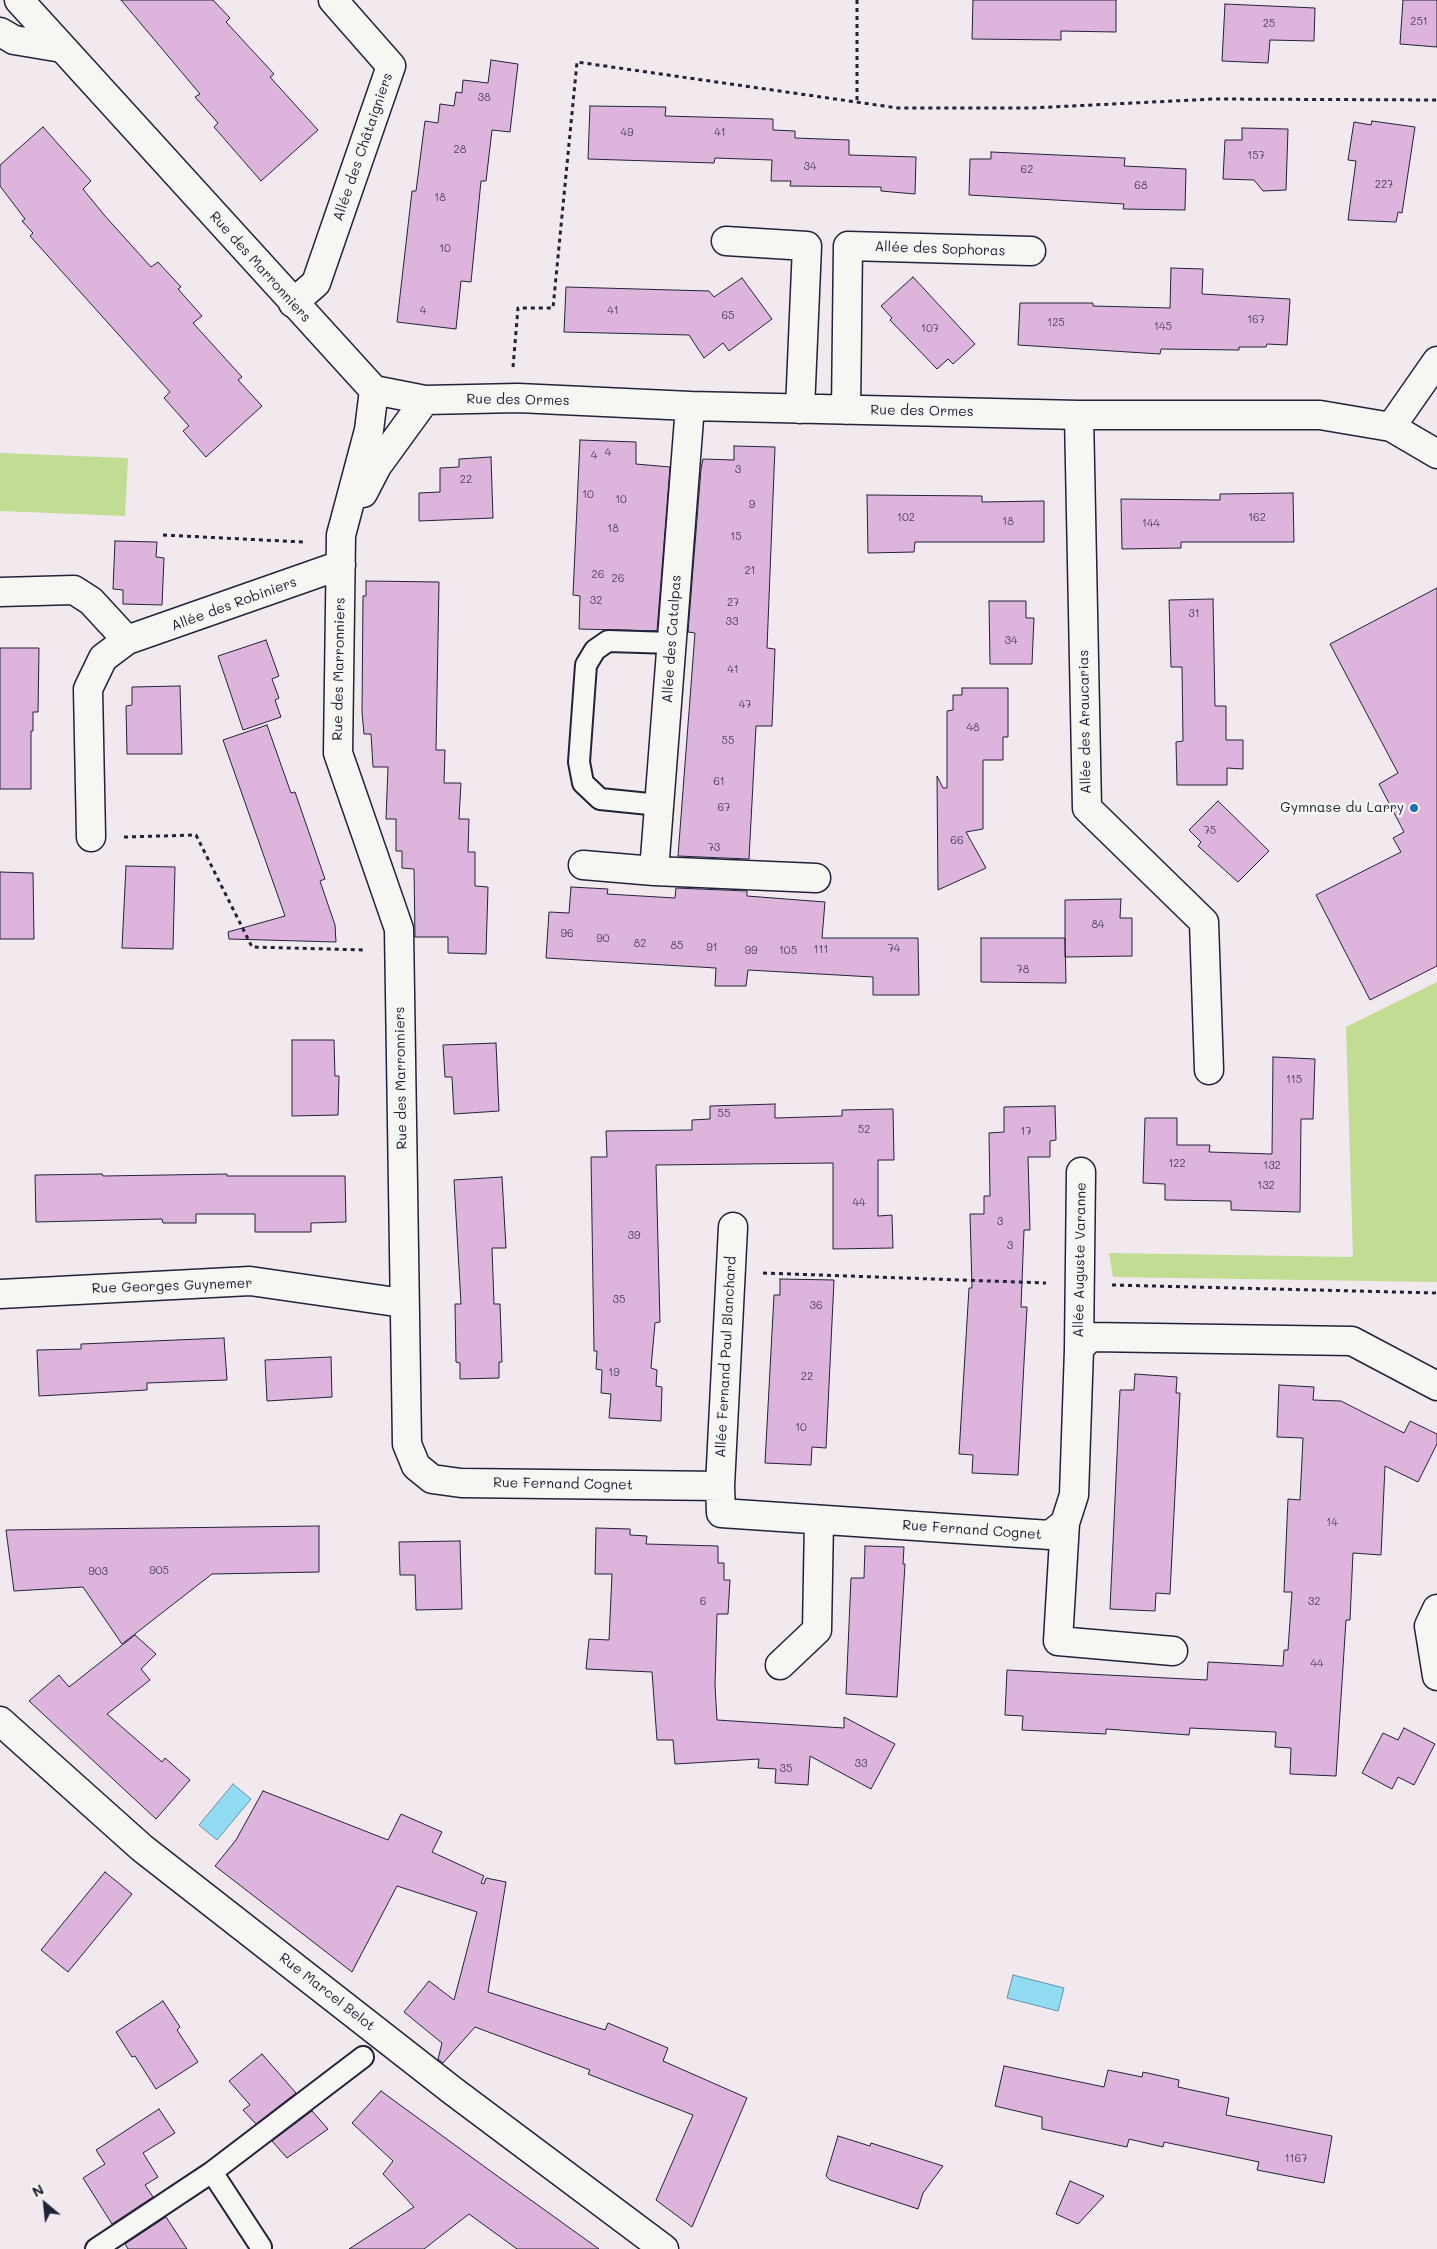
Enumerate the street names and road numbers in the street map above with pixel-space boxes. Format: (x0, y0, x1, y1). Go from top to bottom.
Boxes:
street label: Allée des Châtaigniers (330, 71, 396, 223)
street label: Rue des Marronniers (206, 208, 314, 326)
street label: Allée des Sophoras (874, 238, 1006, 260)
street label: Rue des Ormes (466, 391, 570, 409)
street label: Rue des Ormes (870, 402, 974, 420)
street label: Allée des Robiniers (169, 573, 299, 635)
street label: Allée des Catalpas (659, 574, 685, 704)
street label: Rue des Marronniers (329, 597, 349, 741)
street label: Allée des Araucarias (1075, 650, 1095, 794)
street label: Rue des Marronniers (391, 1006, 411, 1150)
street label: Allée Auguste Varanne (1070, 1182, 1090, 1338)
street label: Allée Fernand Paul Blanchard (712, 1256, 740, 1458)
street label: Rue Georges Guynemer (91, 1275, 253, 1297)
street label: Rue Fernand Cognet (493, 1474, 633, 1494)
street label: Rue Fernand Cognet (902, 1517, 1042, 1543)
street label: Rue Marcel Belot (276, 1949, 378, 2035)

